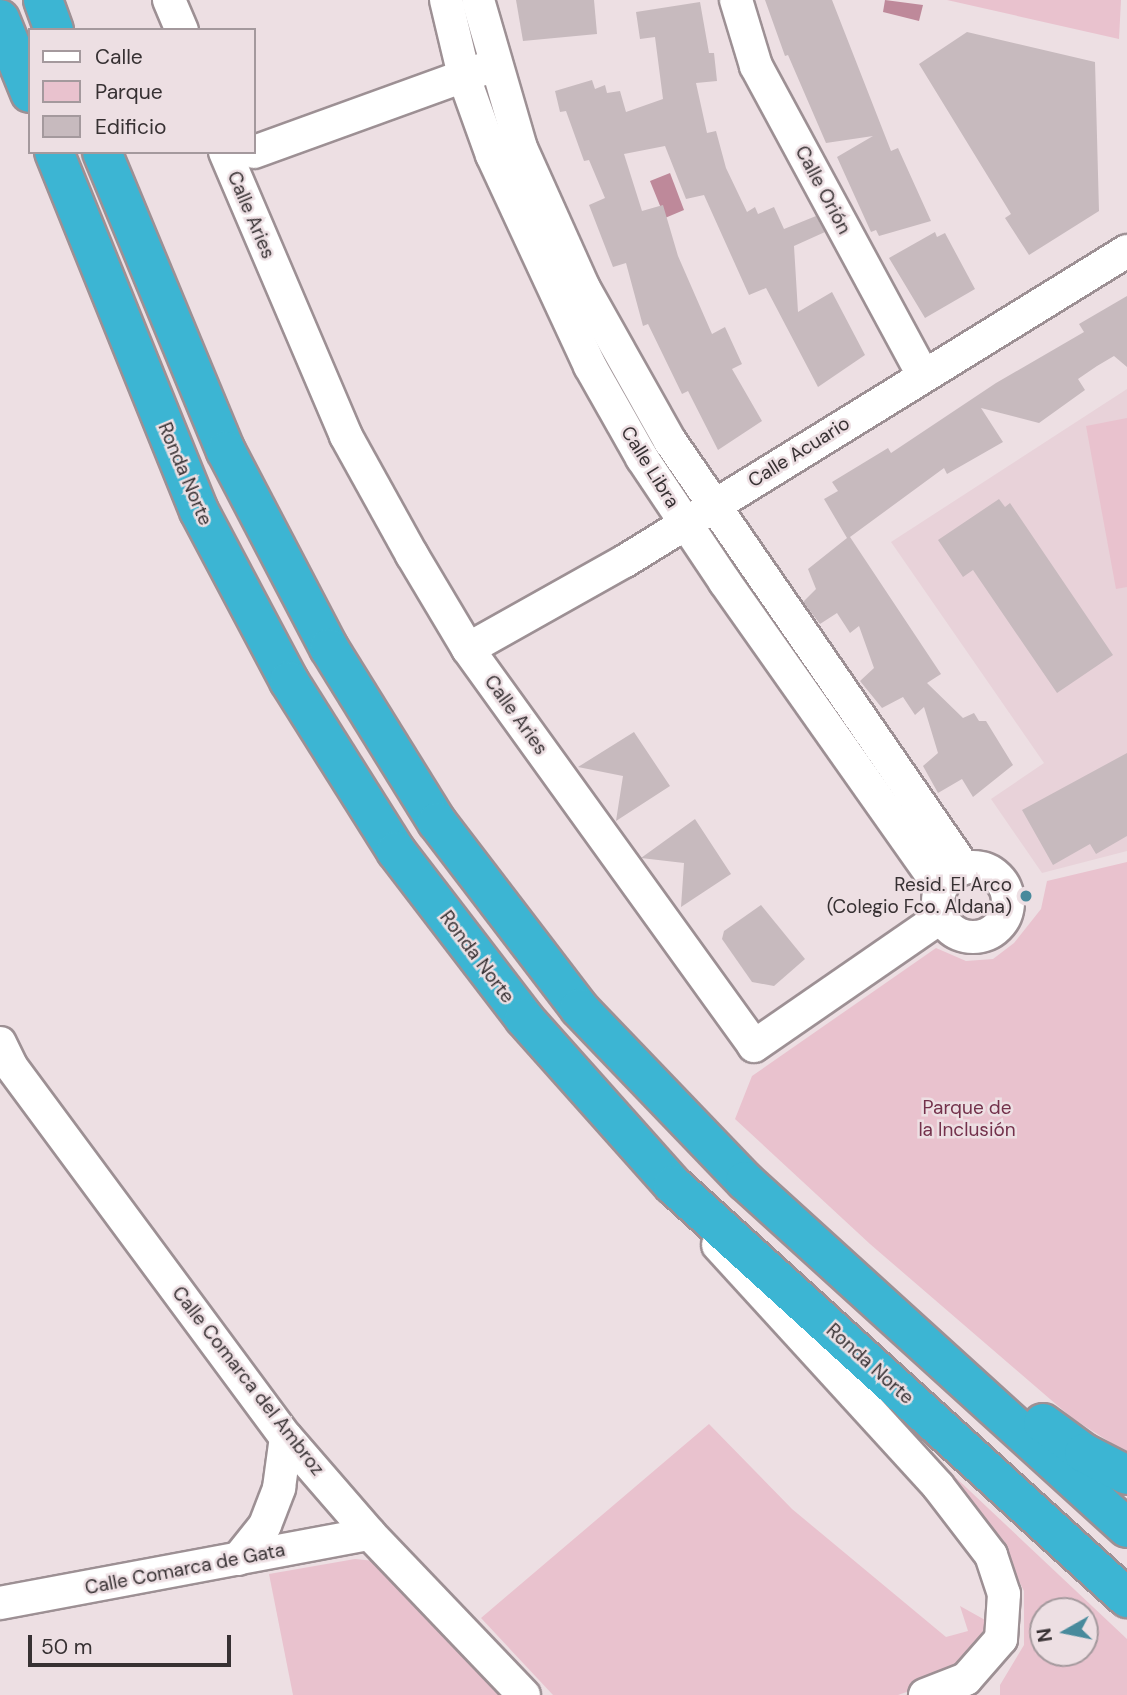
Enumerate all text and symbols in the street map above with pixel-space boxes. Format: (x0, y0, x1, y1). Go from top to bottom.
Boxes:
legend (28, 28, 256, 154)
text: Calle (95, 43, 143, 71)
text: Parque (95, 78, 163, 106)
text: Edificio (95, 113, 166, 141)
street label: Calle Orión (790, 142, 856, 238)
street label: Calle Aries (222, 168, 280, 262)
street label: Calle Acuario (744, 412, 854, 492)
street label: Ronda Norte (153, 419, 217, 529)
street label: Calle Libra (616, 422, 684, 512)
street label: Calle Aries (479, 671, 553, 759)
place label: Resid. El Arco (Colegio Fco. Aldana) (827, 874, 1012, 918)
marker: Resid. El Arco (Colegio Fco. Aldana) (1018, 888, 1034, 904)
street label: Ronda Norte (435, 906, 519, 1008)
park label: Parque de la Inclusión (918, 1097, 1016, 1141)
street label: Calle Comarca del Ambroz (167, 1282, 329, 1480)
street label: Ronda Norte (822, 1319, 918, 1409)
street label: Calle Comarca de Gata (83, 1538, 287, 1600)
north arrow (1029, 1597, 1099, 1667)
scale bar (32, 1622, 234, 1666)
text: N (1031, 1626, 1058, 1644)
text: 50 m (41, 1633, 92, 1661)

